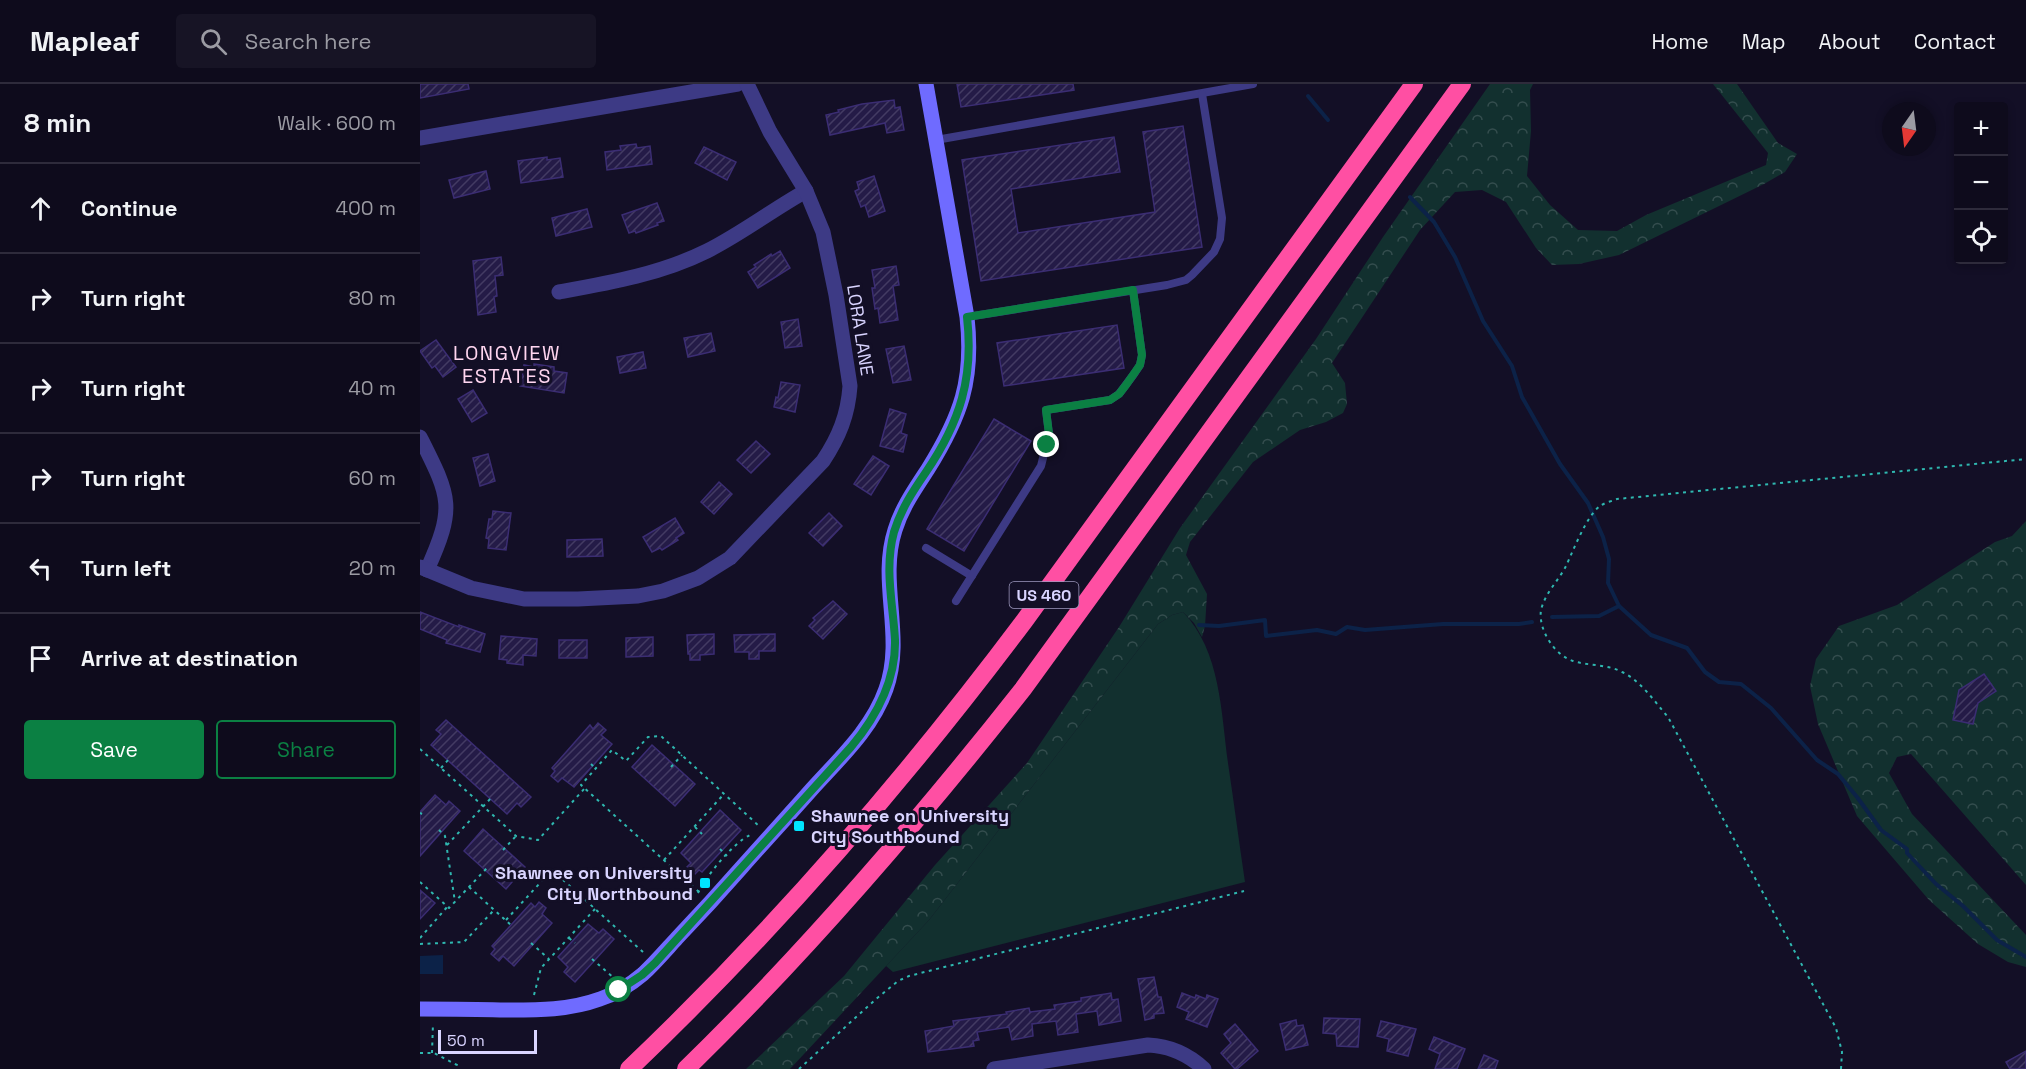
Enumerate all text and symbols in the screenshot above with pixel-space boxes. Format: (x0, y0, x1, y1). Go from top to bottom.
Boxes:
search box (176, 14, 596, 68)
text: Mapleaf (30, 23, 140, 59)
icon: search (197, 25, 230, 58)
text: Search here (245, 27, 372, 55)
text: Home (1651, 28, 1709, 55)
text: Map (1742, 28, 1786, 55)
text: About (1819, 28, 1881, 55)
text: Contact (1914, 28, 1996, 55)
north arrow (1882, 102, 1936, 156)
map controls (1954, 102, 2008, 264)
button: + (1954, 102, 2008, 156)
text: 8 min (24, 106, 91, 140)
text: Walk · 600 m (277, 110, 396, 136)
button: − (1954, 156, 2008, 210)
icon: ahead (24, 192, 57, 225)
text: Continue (81, 194, 177, 222)
text: 400 m (336, 195, 396, 221)
button: locate (1954, 210, 2008, 264)
icon: right (24, 282, 57, 315)
street label: LORA LANE (842, 283, 879, 377)
text: Turn right (81, 284, 186, 312)
text: 80 m (348, 285, 396, 311)
district label: LONGVIEW ESTATES (453, 340, 561, 389)
icon: right (24, 372, 57, 405)
text: Turn right (81, 374, 186, 402)
text: 40 m (348, 375, 396, 401)
route end (1033, 431, 1059, 457)
icon: right (24, 462, 57, 495)
text: Turn right (81, 464, 186, 492)
text: 60 m (349, 465, 396, 491)
icon: left (24, 552, 57, 585)
text: Turn left (81, 554, 171, 582)
text: 20 m (349, 555, 396, 581)
road number: US 460 (1010, 582, 1078, 608)
icon: arrive (24, 642, 57, 675)
text: Arrive at destination (81, 644, 298, 672)
button: Save (24, 720, 204, 779)
button: Share (216, 720, 396, 779)
place label: Shawnee on University City Southbound (811, 804, 1009, 848)
marker: Shawnee on University City Southbound (792, 819, 806, 833)
place label: Shawnee on University City Northbound (495, 861, 693, 905)
marker: Shawnee on University City Northbound (698, 876, 712, 890)
route start (605, 976, 631, 1002)
scale bar (438, 1027, 537, 1054)
text: 50 m (447, 1030, 485, 1051)

